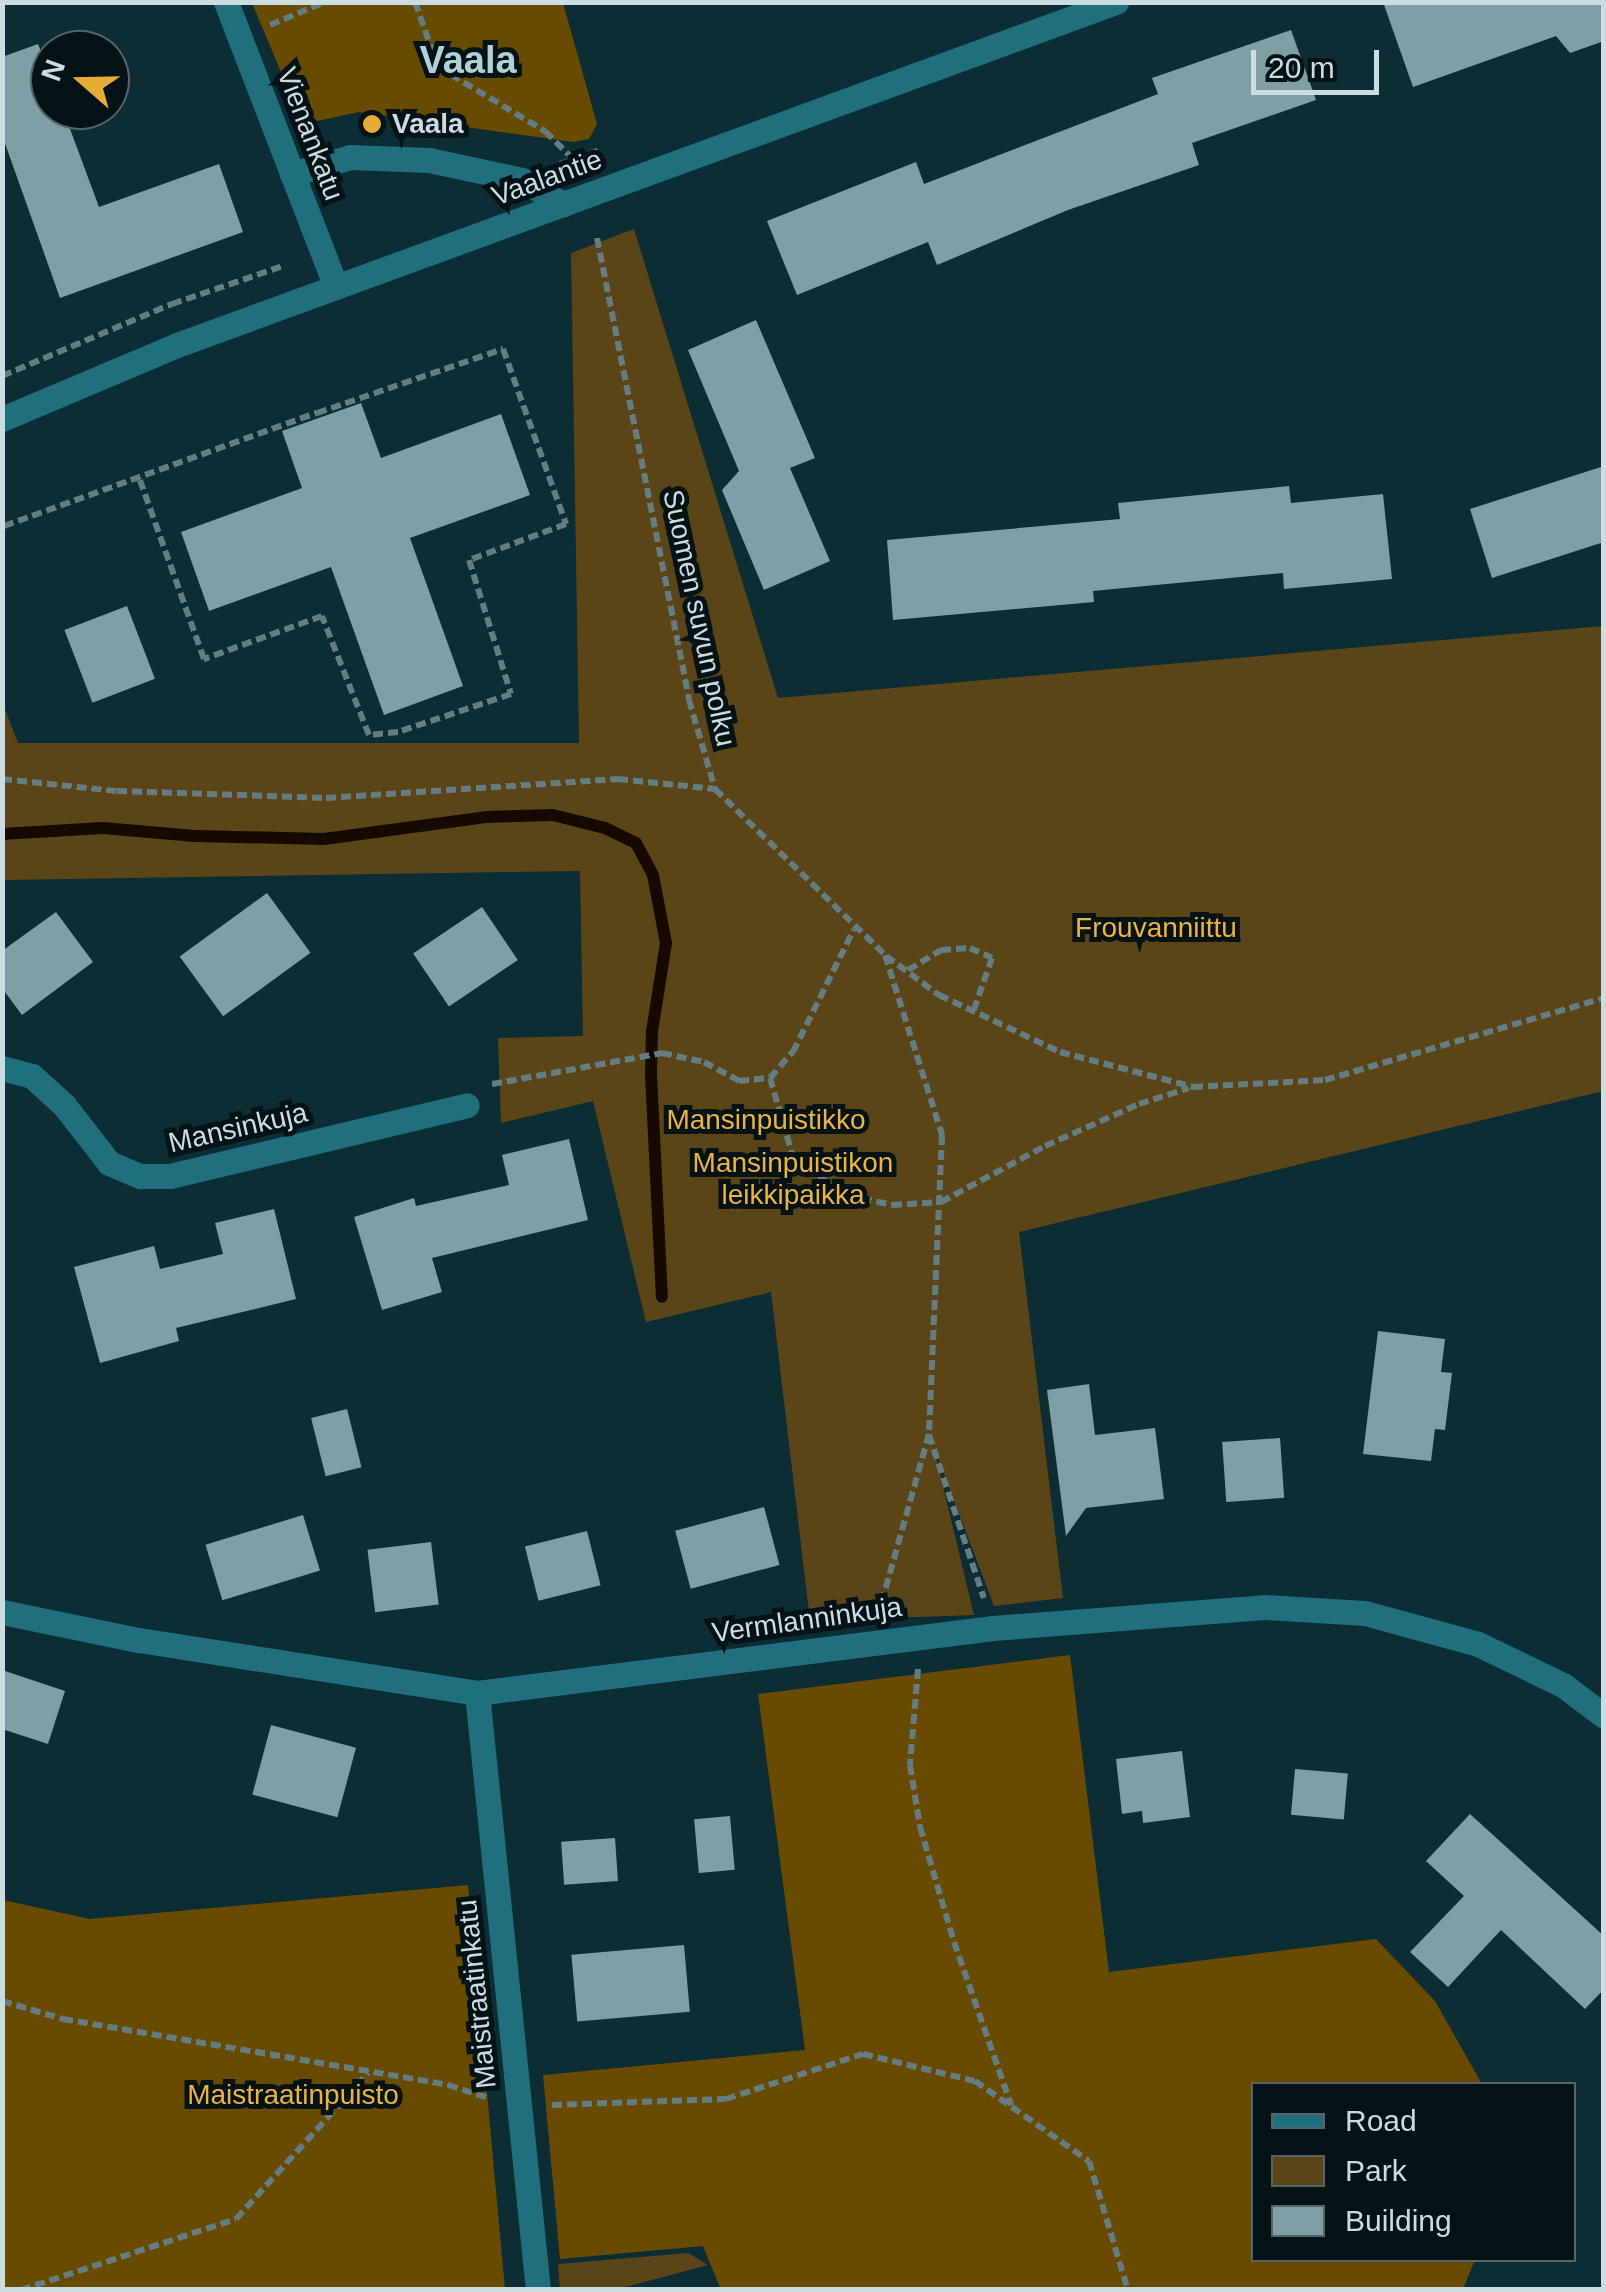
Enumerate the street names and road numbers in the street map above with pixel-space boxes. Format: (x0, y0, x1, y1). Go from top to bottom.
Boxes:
street label: Vienankatu (269, 63, 351, 205)
street label: Vaalantie (487, 143, 607, 213)
street label: Suomen suvun polku (655, 487, 743, 749)
street label: Mansinkuja (165, 1096, 311, 1160)
street label: Vermlanninkuja (710, 1590, 904, 1650)
street label: Maistraatinkatu (450, 1898, 504, 2090)

